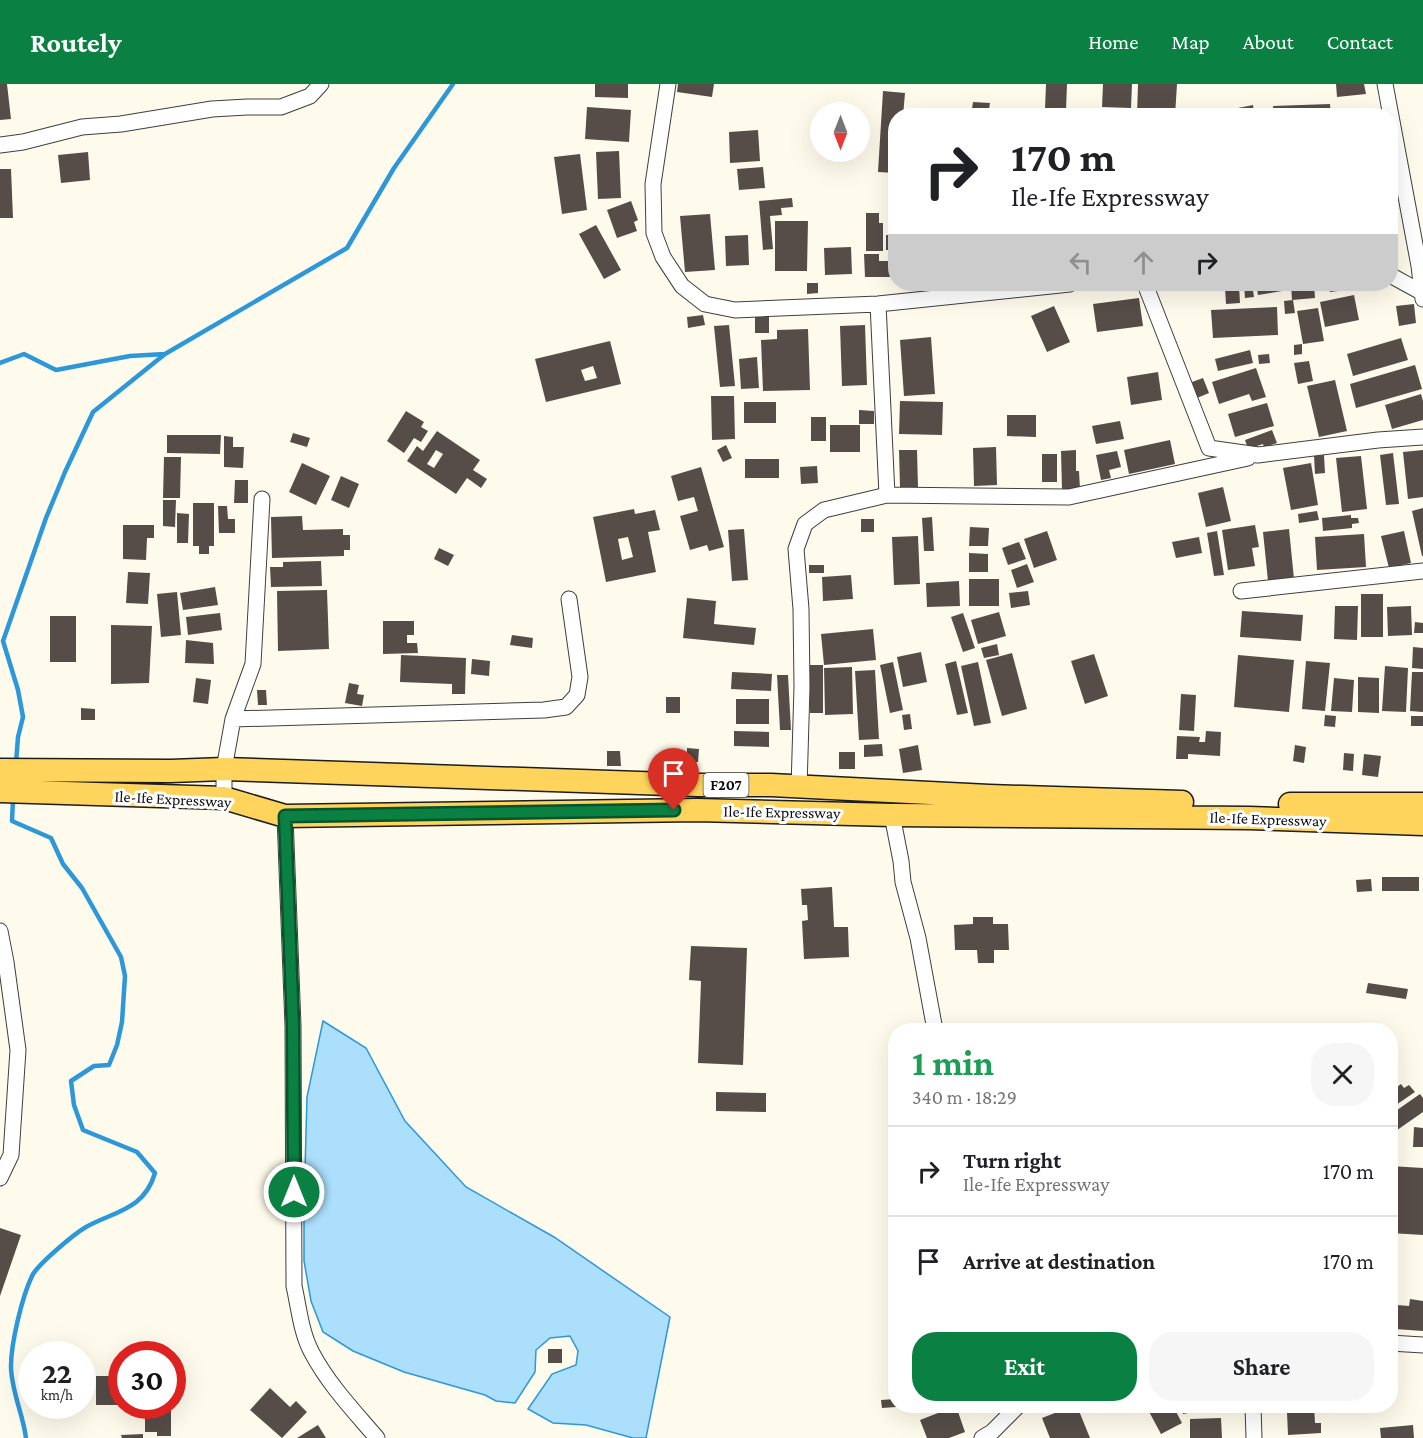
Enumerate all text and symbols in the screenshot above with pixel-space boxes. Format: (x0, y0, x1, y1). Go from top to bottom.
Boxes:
text: Routely (30, 27, 122, 58)
text: Home (1088, 30, 1138, 54)
text: Map (1171, 30, 1210, 54)
text: About (1243, 30, 1294, 54)
text: Contact (1327, 30, 1393, 54)
north arrow (810, 102, 870, 162)
map controls (810, 102, 870, 162)
icon: right (912, 132, 990, 210)
text: 170 m (1011, 133, 1116, 180)
text: Ile-Ife Expressway (1011, 182, 1209, 212)
icon: left (1064, 246, 1097, 279)
icon: ahead (1127, 246, 1160, 279)
icon: right (1190, 246, 1223, 279)
pin (648, 748, 699, 810)
icon: arrive (657, 757, 690, 790)
road number: F207 (704, 773, 748, 797)
street label: Ile-Ife Expressway (114, 787, 233, 812)
street label: Ile-Ife Expressway (723, 802, 841, 823)
street label: Ile-Ife Expressway (1209, 808, 1327, 831)
text: 1 min (912, 1043, 994, 1083)
button: close (1311, 1043, 1374, 1106)
text: 340 m · 18:29 (912, 1086, 1017, 1108)
text: Turn right (963, 1148, 1061, 1173)
icon: right (912, 1155, 945, 1188)
text: 170 m (1323, 1159, 1374, 1184)
position arrow (262, 1160, 326, 1224)
text: Ile-Ife Expressway (963, 1173, 1109, 1195)
icon: arrive (912, 1245, 945, 1278)
text: Arrive at destination (963, 1249, 1155, 1274)
text: 170 m (1323, 1249, 1374, 1274)
button: Exit (912, 1332, 1137, 1401)
button: Share (1149, 1332, 1374, 1401)
speed limit sign: 30 (108, 1341, 186, 1419)
text: 22 (42, 1356, 72, 1389)
text: km/h (41, 1387, 73, 1403)

